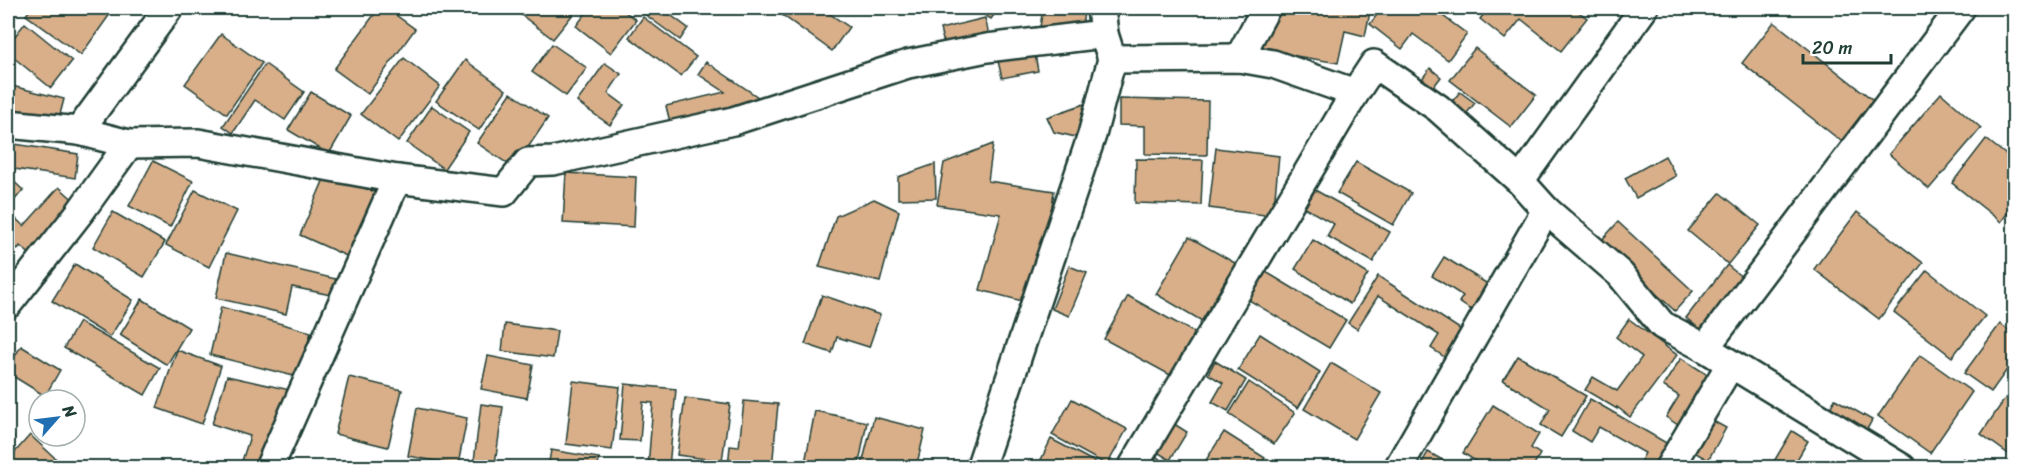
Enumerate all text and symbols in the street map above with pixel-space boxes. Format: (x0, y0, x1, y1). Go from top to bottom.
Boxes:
scale bar (1803, 27, 1892, 65)
text: 20 m (1812, 32, 1852, 64)
north arrow (27, 388, 87, 448)
text: N (54, 399, 86, 424)

